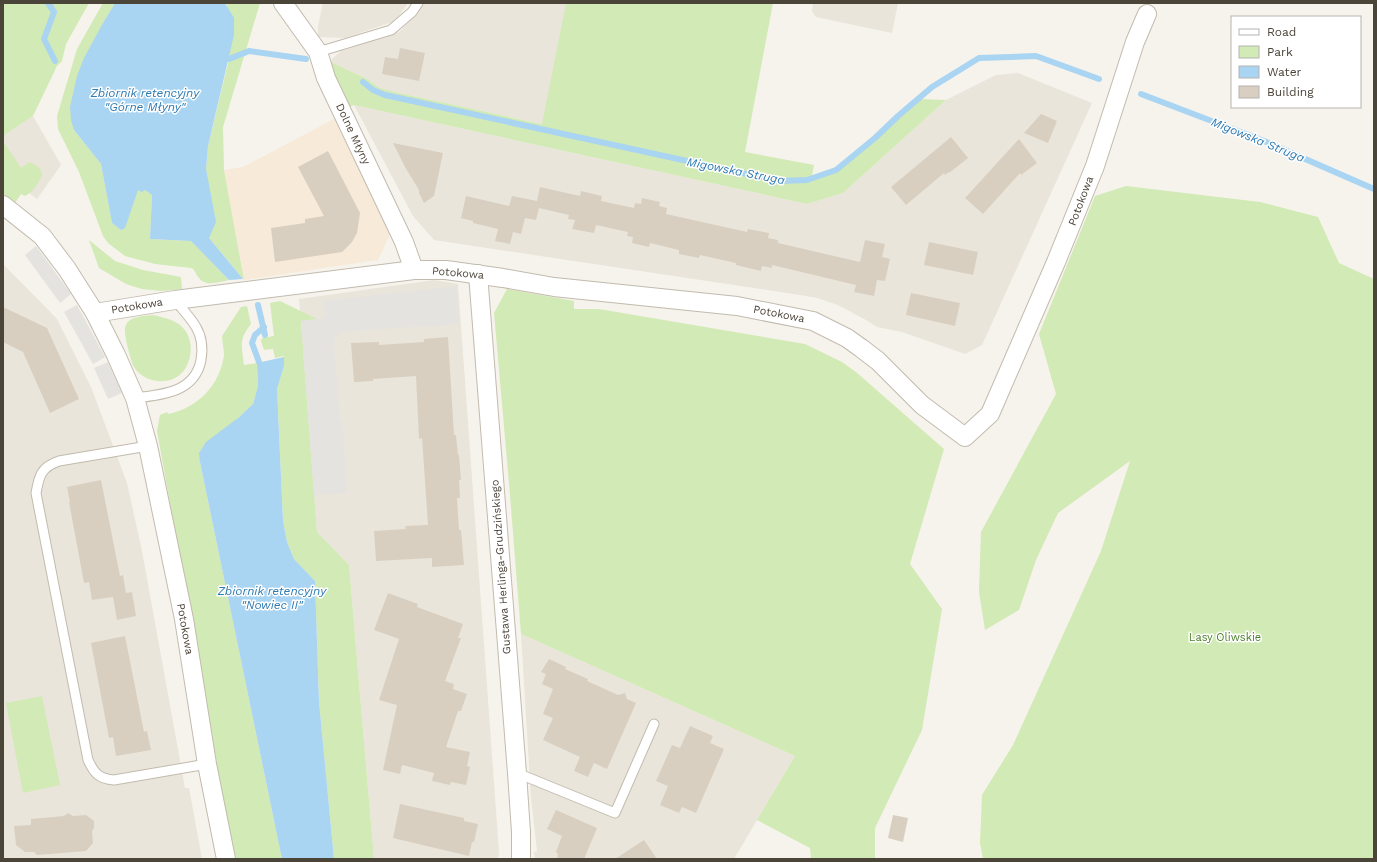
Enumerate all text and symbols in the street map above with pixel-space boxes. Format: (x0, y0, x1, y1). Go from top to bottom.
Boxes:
legend (1231, 16, 1361, 108)
text: Road (1267, 25, 1296, 39)
text: Park (1267, 45, 1293, 59)
text: Water (1267, 65, 1302, 79)
text: Building (1267, 85, 1314, 99)
water label: Zbiornik retencyjny "Górne Młyny" (90, 86, 200, 114)
street label: Dolne Młyny (333, 101, 373, 167)
water label: Migowska Struga (1209, 115, 1307, 165)
water label: Migowska Struga (686, 155, 787, 187)
street label: Potokowa (1066, 174, 1096, 228)
street label: Potokowa (431, 264, 485, 282)
street label: Potokowa (110, 296, 164, 316)
street label: Potokowa (752, 303, 806, 325)
street label: Gustawa Herlinga-Grudzińskiego (488, 479, 514, 655)
water label: Zbiornik retencyjny "Nowiec II" (217, 584, 327, 612)
street label: Potokowa (174, 602, 196, 656)
park label: Lasy Oliwskie (1189, 631, 1261, 644)

